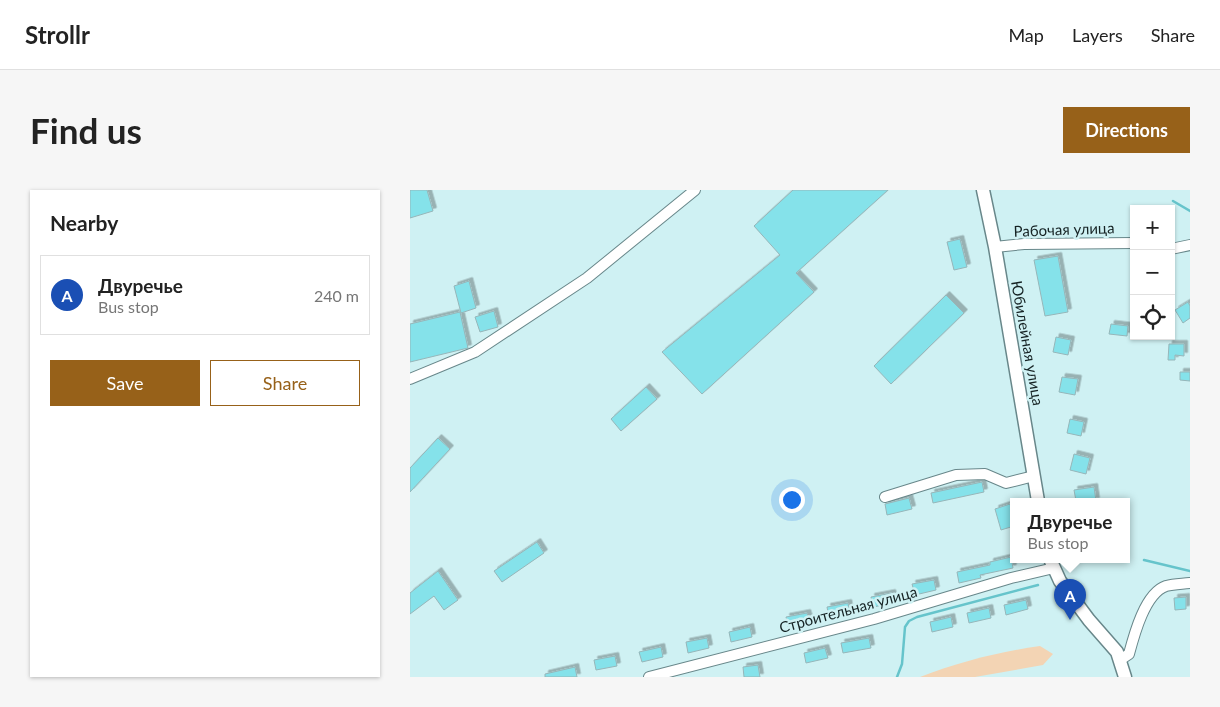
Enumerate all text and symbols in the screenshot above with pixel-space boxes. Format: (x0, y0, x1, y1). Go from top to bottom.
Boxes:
text: Strollr (25, 20, 90, 49)
text: Map (1008, 24, 1044, 46)
text: Layers (1072, 24, 1123, 46)
text: Share (1151, 24, 1195, 46)
button: Directions (1063, 107, 1190, 153)
text: Find us (30, 109, 142, 151)
map controls (1130, 205, 1175, 340)
button: + (1130, 205, 1175, 250)
text: Nearby (50, 210, 118, 235)
street label: Рабочая улица (1013, 218, 1115, 240)
button: − (1130, 250, 1175, 295)
text: Двуречье (98, 274, 183, 297)
street label: Юбилейная улица (1008, 279, 1048, 407)
text: A (61, 286, 73, 305)
text: 240 m (314, 286, 359, 305)
button: locate (1130, 295, 1175, 340)
text: Bus stop (98, 297, 159, 316)
button: Save (50, 360, 200, 406)
button: Share (210, 360, 360, 406)
your location (779, 487, 805, 513)
popup (1010, 498, 1130, 563)
text: Двуречье (1028, 510, 1112, 533)
text: Bus stop (1028, 533, 1088, 552)
pin: A (1054, 579, 1086, 620)
street label: Строительная улица (777, 582, 919, 636)

